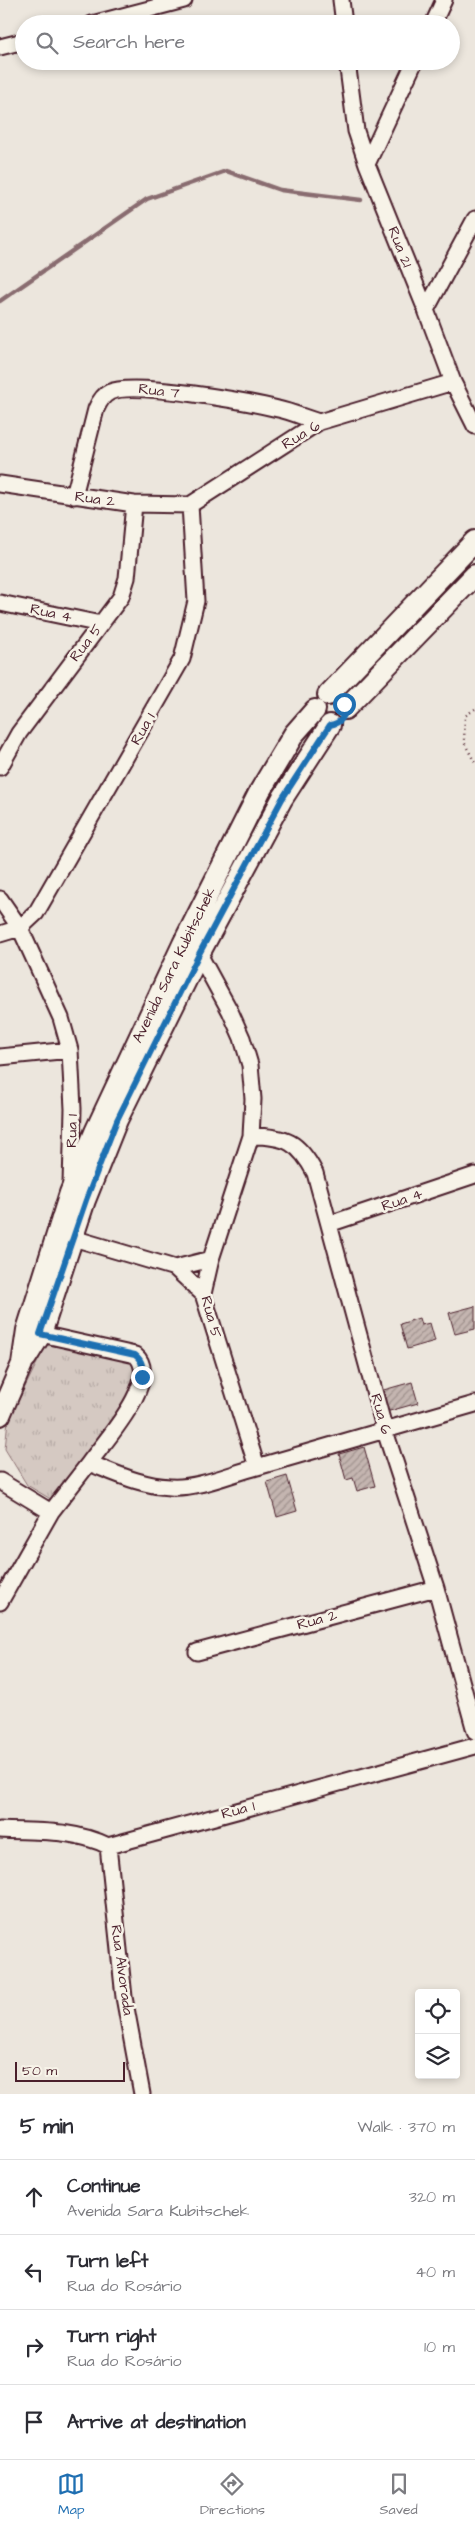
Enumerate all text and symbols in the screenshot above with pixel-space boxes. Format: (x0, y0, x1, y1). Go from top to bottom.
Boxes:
search box (15, 15, 460, 70)
icon: search (33, 29, 61, 57)
text: Search here (73, 29, 185, 56)
street label: Rua 21 (382, 223, 418, 271)
street label: Rua 7 (137, 378, 181, 404)
street label: Rua 6 (278, 415, 325, 455)
street label: Rua 2 (73, 486, 117, 512)
street label: Rua 4 (28, 598, 74, 628)
street label: Rua 5 (65, 619, 108, 666)
route start (333, 693, 356, 716)
street label: Rua 1 (125, 709, 161, 749)
street label: Avenida Sara Kubitschek (127, 884, 221, 1046)
street label: Rua 1 (61, 1114, 83, 1148)
street label: Rua 4 (379, 1183, 425, 1217)
street label: Rua 5 (195, 1294, 227, 1341)
route end (131, 1366, 154, 1389)
street label: Rua 6 (365, 1391, 397, 1437)
street label: Rua 2 (295, 1605, 340, 1635)
street label: Rua 1 (219, 1795, 257, 1825)
street label: Rua Alvorada (105, 1923, 139, 2017)
map controls (415, 1989, 460, 2079)
button: locate (415, 1989, 460, 2034)
button: layers (415, 2034, 460, 2079)
scale bar (15, 2059, 125, 2082)
text: 50 m (22, 2061, 57, 2081)
text: 5 min (20, 2112, 73, 2141)
text: Walk · 370 m (357, 2116, 455, 2138)
text: Continue (67, 2173, 141, 2200)
icon: ahead (20, 2183, 48, 2211)
text: 320 m (409, 2186, 455, 2208)
text: Avenida Sara Kubitschek (67, 2200, 249, 2222)
text: Turn left (67, 2248, 148, 2275)
icon: left (20, 2258, 48, 2286)
text: 40 m (415, 2261, 455, 2283)
text: Rua do Rosário (67, 2275, 182, 2297)
text: Turn right (67, 2323, 156, 2350)
icon: right (20, 2333, 48, 2361)
text: 10 m (424, 2336, 455, 2358)
text: Rua do Rosário (67, 2350, 182, 2372)
icon: arrive (20, 2408, 48, 2436)
text: Arrive at destination (67, 2409, 246, 2436)
tab: Map (57, 2470, 85, 2520)
tab: Directions (200, 2470, 265, 2520)
tab: Saved (380, 2470, 418, 2520)

